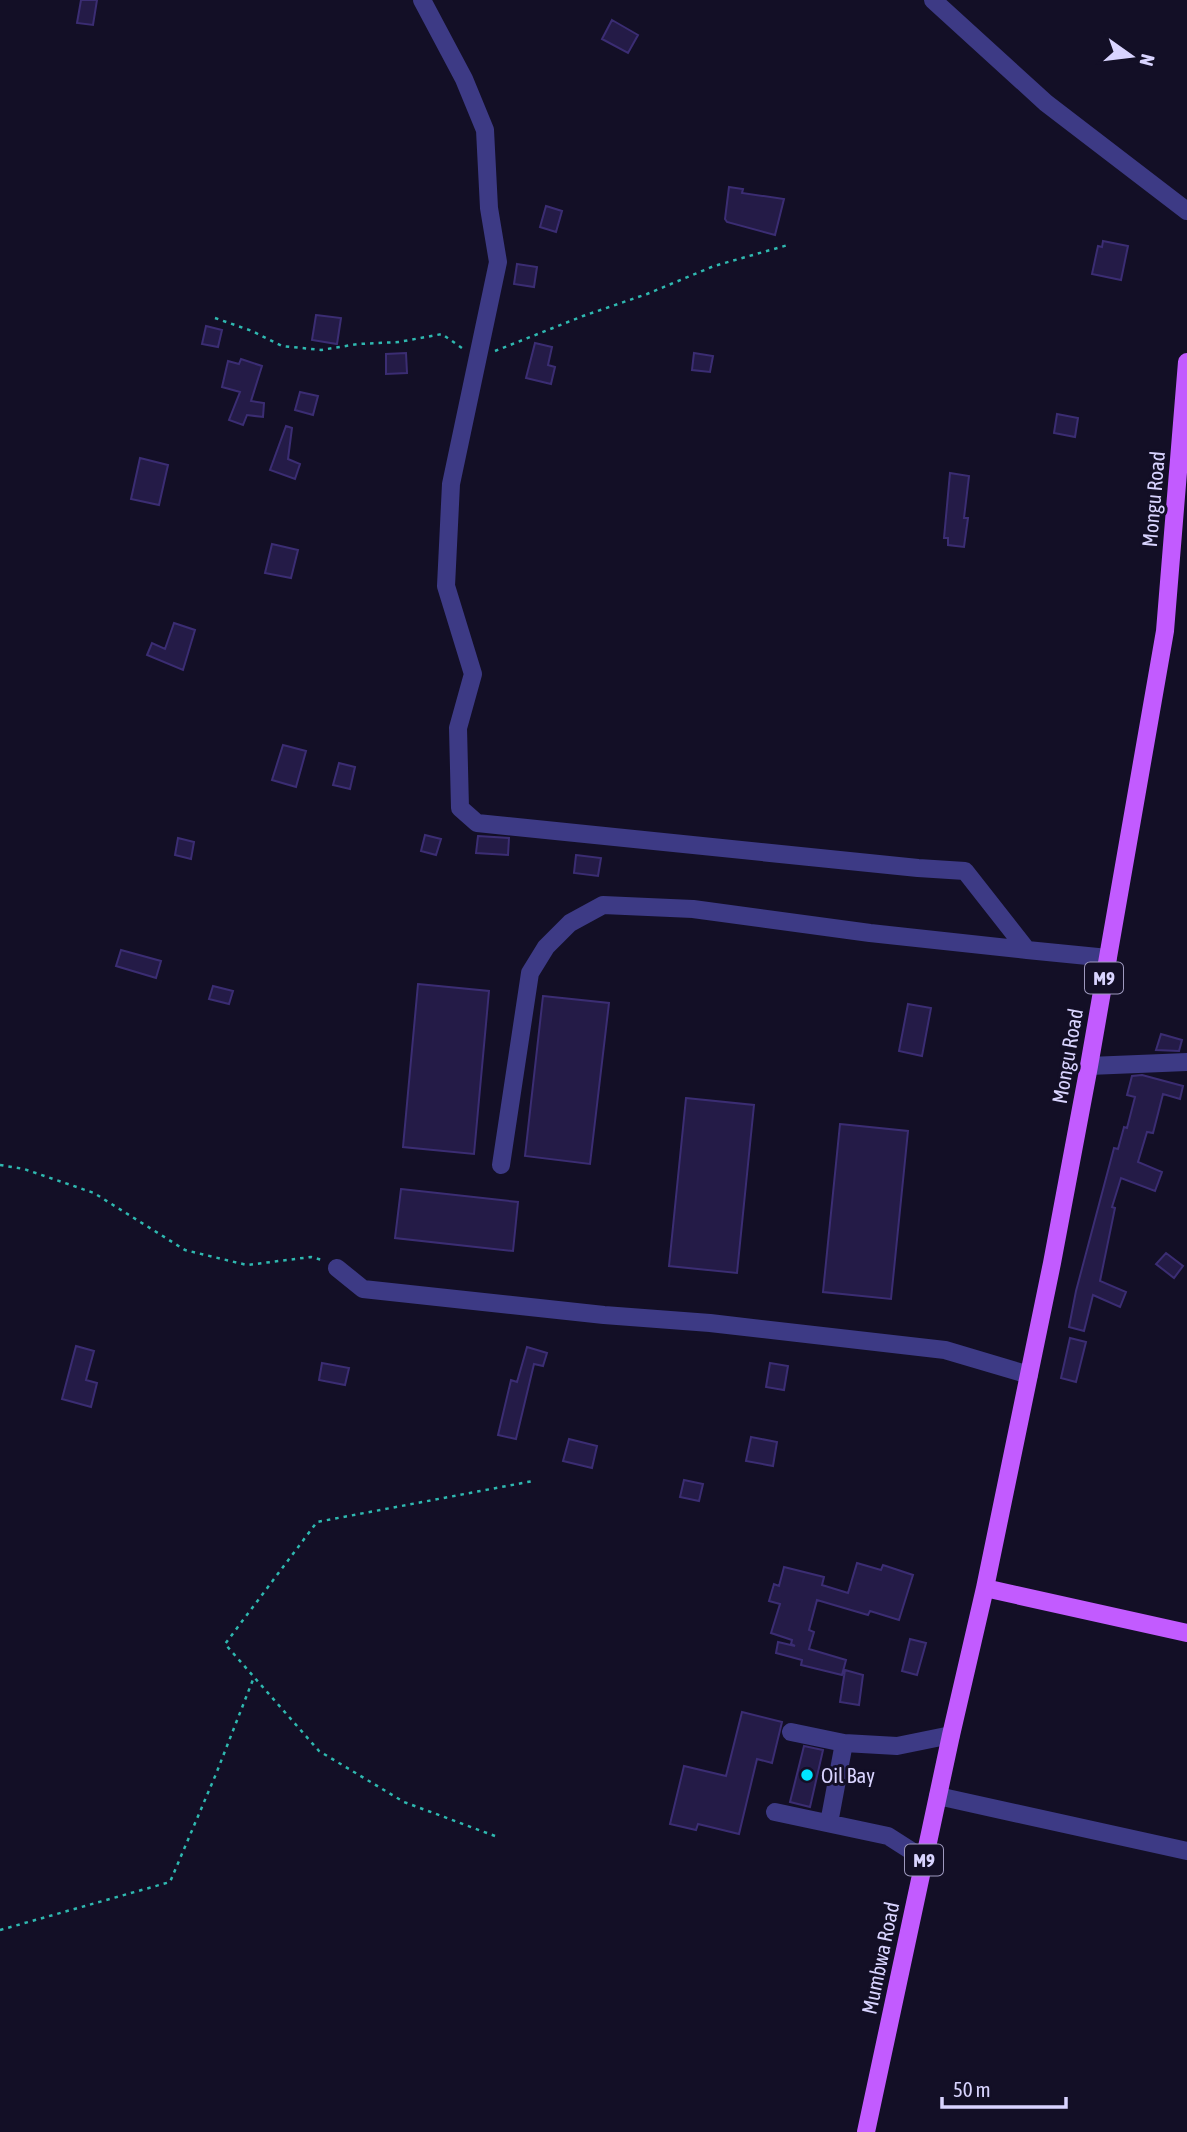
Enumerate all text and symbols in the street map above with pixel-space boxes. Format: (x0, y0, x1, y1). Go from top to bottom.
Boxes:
north arrow (1096, 21, 1166, 91)
text: N (1135, 52, 1160, 68)
street label: Mongu Road (1137, 450, 1169, 548)
road number: M9 (1085, 962, 1123, 994)
street label: Mongu Road (1047, 1007, 1087, 1105)
place label: Oil Bay (821, 1763, 875, 1787)
marker: Oil Bay (799, 1767, 815, 1783)
road number: M9 (905, 1844, 943, 1876)
street label: Mumbwa Road (856, 1900, 904, 2016)
scale bar (942, 2066, 1066, 2110)
text: 50 m (953, 2077, 991, 2101)

